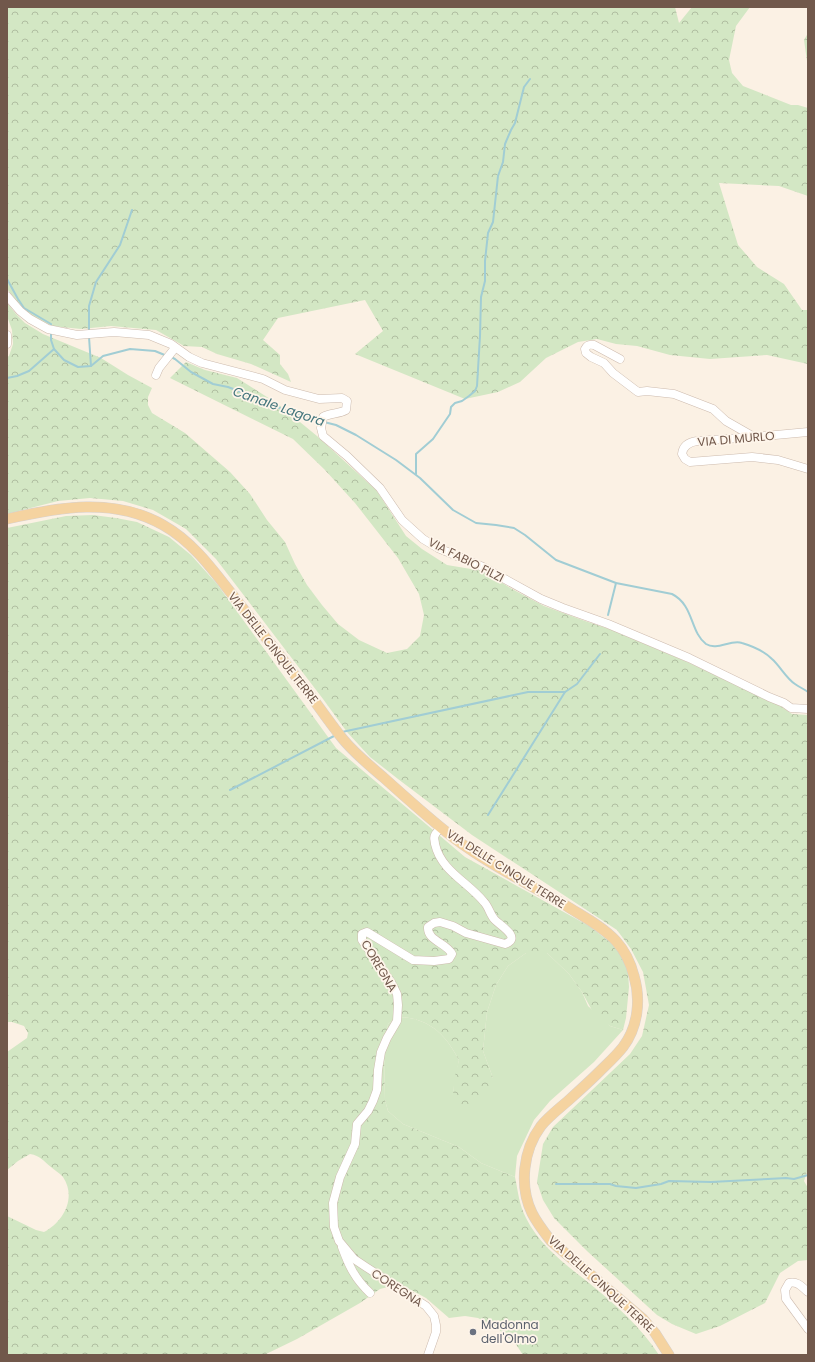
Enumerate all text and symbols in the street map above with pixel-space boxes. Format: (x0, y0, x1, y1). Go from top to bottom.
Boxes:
water label: Canale Lagora (230, 382, 328, 431)
street label: VIA DI MURLO (697, 427, 775, 450)
street label: VIA FABIO FILZI (425, 533, 507, 586)
street label: VIA DELLE CINQUE TERRE (224, 588, 322, 707)
street label: VIA DELLE CINQUE TERRE (443, 825, 569, 912)
street label: COREGNA (357, 937, 402, 995)
street label: VIA DELLE CINQUE TERRE (544, 1231, 658, 1336)
street label: COREGNA (368, 1265, 426, 1311)
place label: Madonna dell'Olmo (481, 1316, 539, 1347)
marker: Madonna dell'Olmo (468, 1327, 478, 1337)

